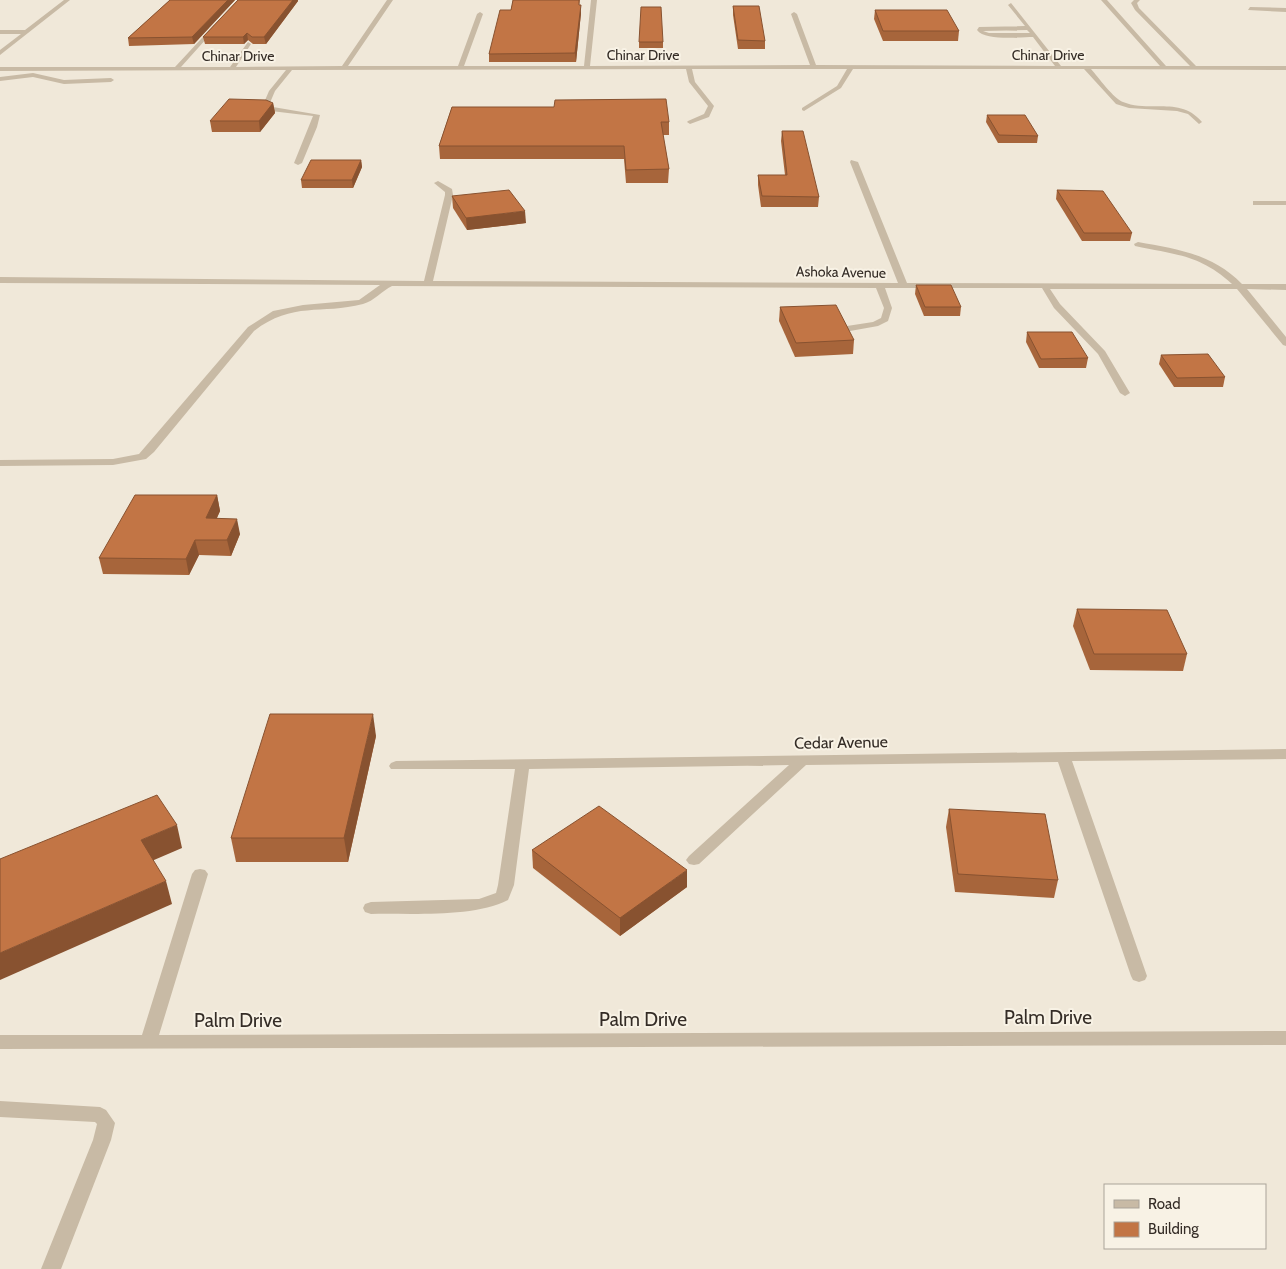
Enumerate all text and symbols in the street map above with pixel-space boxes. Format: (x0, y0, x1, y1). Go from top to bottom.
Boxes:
street label: Chinar Drive (607, 46, 679, 64)
street label: Chinar Drive (1012, 46, 1084, 64)
street label: Chinar Drive (202, 47, 274, 65)
street label: Ashoka Avenue (796, 262, 886, 282)
street label: Cedar Avenue (794, 732, 888, 753)
street label: Palm Drive (1004, 1006, 1092, 1029)
street label: Palm Drive (599, 1008, 687, 1031)
street label: Palm Drive (194, 1009, 282, 1032)
legend (1104, 1184, 1266, 1249)
text: Road (1148, 1195, 1181, 1213)
text: Building (1148, 1220, 1199, 1238)

